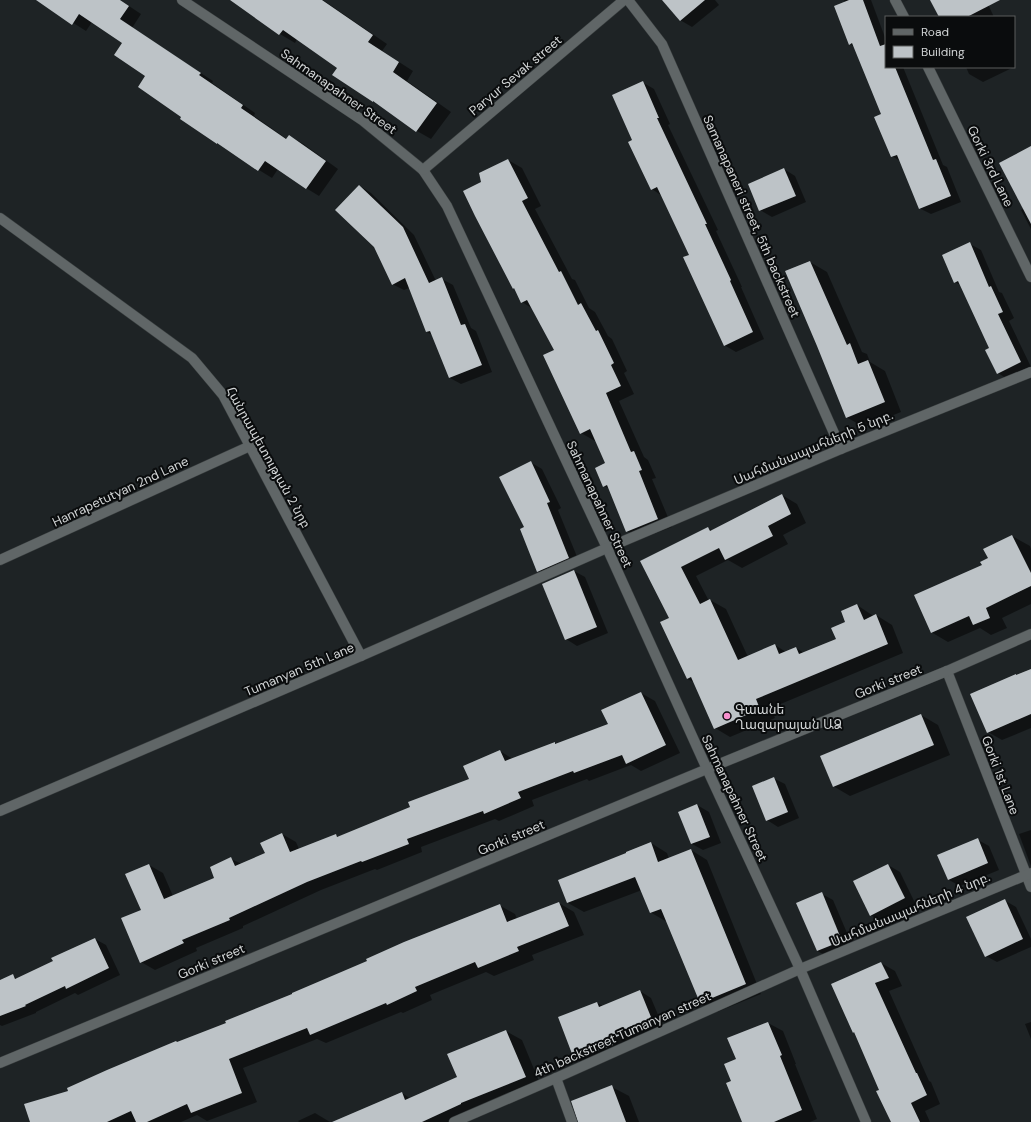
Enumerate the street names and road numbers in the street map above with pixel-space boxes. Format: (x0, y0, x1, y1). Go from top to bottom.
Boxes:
street label: Paryur Sevak street (465, 32, 565, 119)
street label: Sahmanapahner Street (277, 45, 400, 138)
street label: Samanapaneri street, 5th backstreet (699, 112, 804, 320)
street label: Gorki 3rd Lane (964, 123, 1018, 210)
street label: Հանրապետության 2 նրբ (222, 383, 315, 531)
street label: Սահմանապահների 5 նրբ. (731, 406, 896, 489)
street label: Sahmanapahner Street (563, 438, 636, 570)
street label: Hanrapetutyan 2nd Lane (49, 452, 191, 531)
street label: Tumanyan 5th Lane (242, 639, 357, 700)
street label: Gorki street (852, 660, 924, 703)
street label: Sahmanapahner Street (698, 732, 771, 864)
street label: Gorki 1st Lane (978, 733, 1023, 817)
street label: Gorki street (475, 816, 547, 859)
street label: Սահմանապահների 4 նրբ. (828, 868, 993, 951)
street label: Gorki street (175, 940, 247, 983)
street label: 4th backstreet Tumanyan street (531, 988, 713, 1081)

